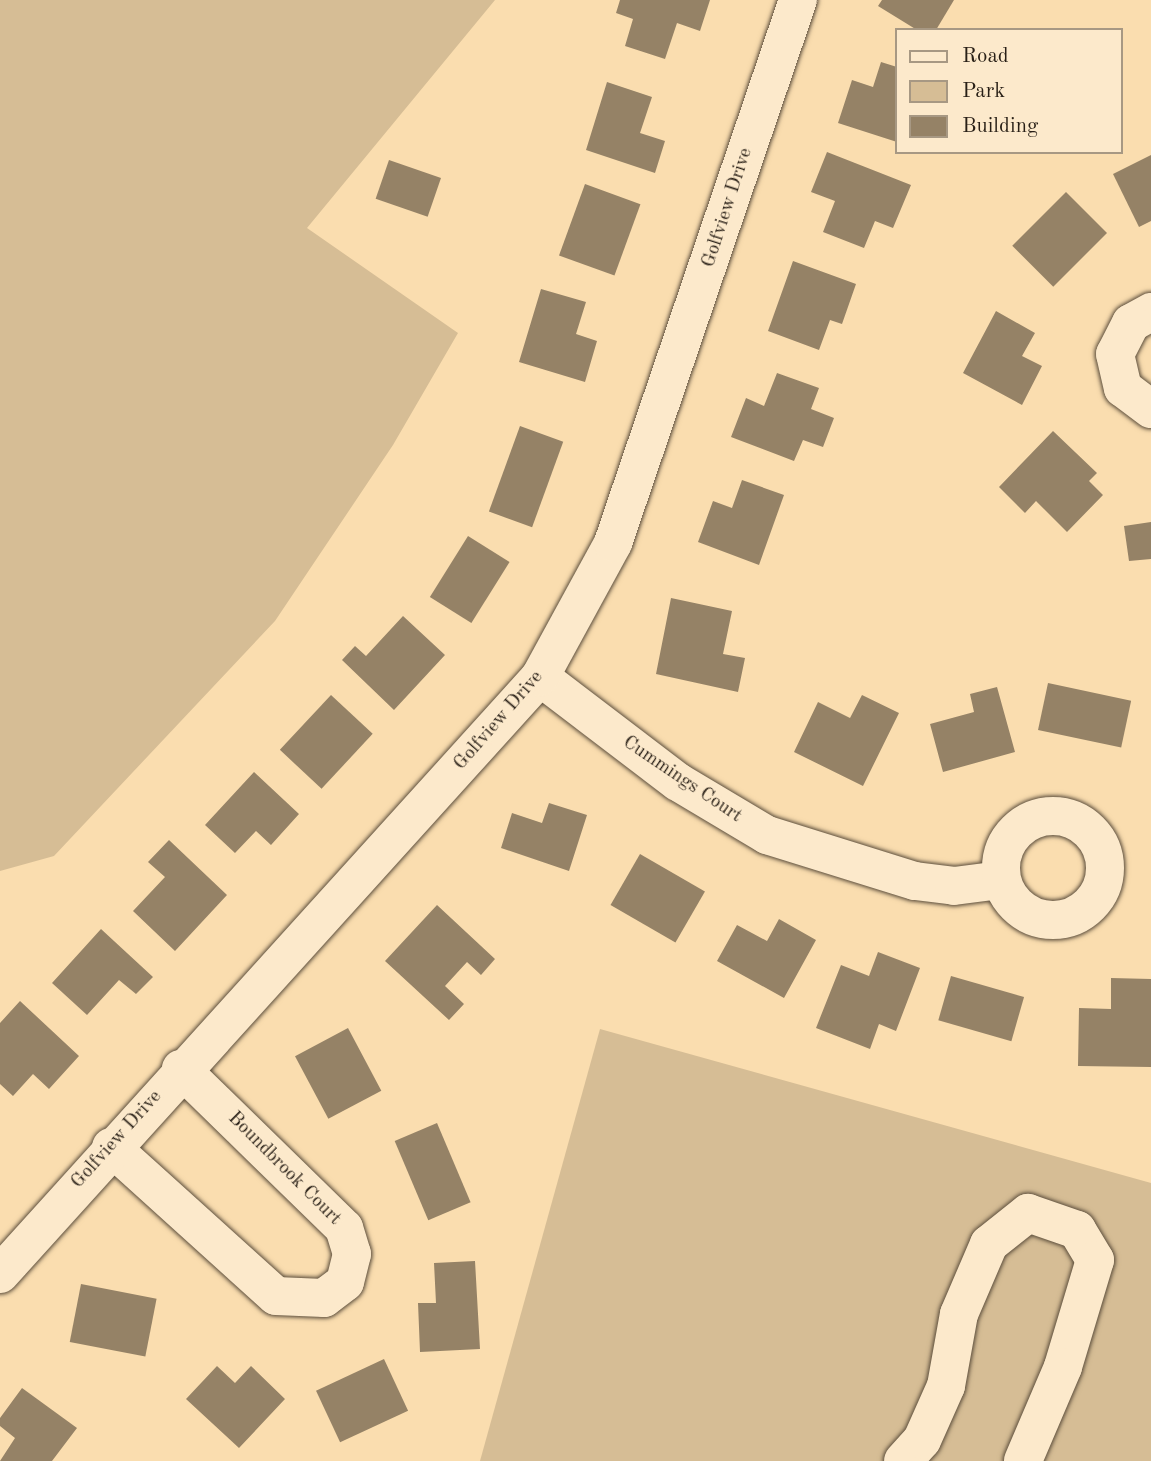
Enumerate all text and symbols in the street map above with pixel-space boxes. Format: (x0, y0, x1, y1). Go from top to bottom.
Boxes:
legend (895, 28, 1123, 154)
text: Road (962, 46, 1009, 67)
text: Park (962, 81, 1005, 102)
text: Building (962, 116, 1038, 137)
street label: Golfview Drive (698, 145, 758, 271)
street label: Golfview Drive (450, 667, 548, 775)
street label: Cummings Court (618, 732, 746, 828)
street label: Golfview Drive (67, 1086, 167, 1194)
street label: Boundbrook Court (222, 1107, 346, 1231)

